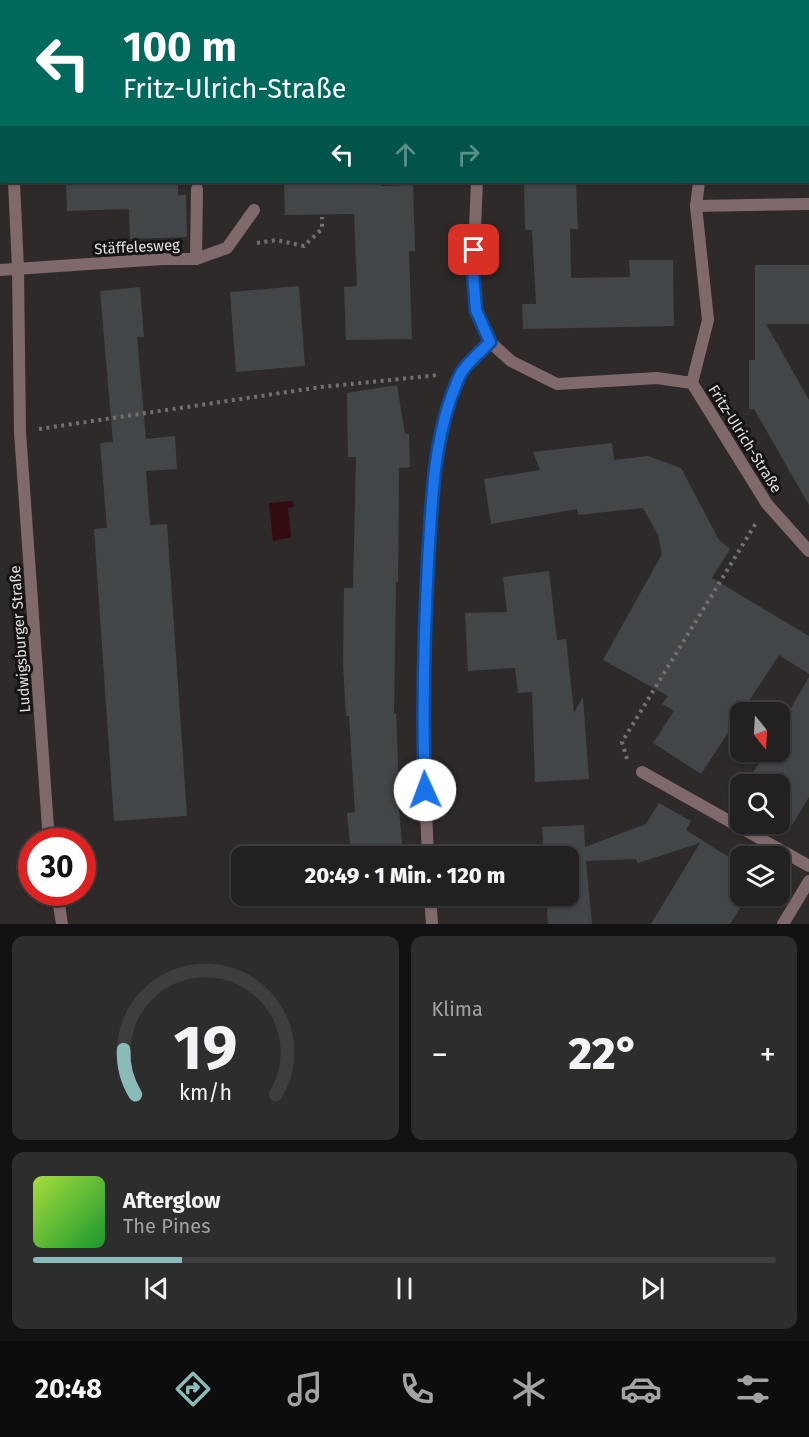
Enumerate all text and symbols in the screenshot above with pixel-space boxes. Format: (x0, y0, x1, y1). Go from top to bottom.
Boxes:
text: 100 m (123, 22, 237, 72)
icon: left (24, 24, 102, 102)
text: Fritz-Ulrich-Straße (123, 73, 347, 105)
icon: left (326, 138, 359, 171)
icon: ahead (389, 138, 422, 171)
icon: right (452, 138, 485, 171)
pin (448, 224, 499, 275)
icon: arrive (457, 233, 490, 266)
street label: Stäffelesweg (94, 236, 181, 258)
street label: Fritz-Ulrich-Straße (704, 382, 786, 496)
street label: Ludwigsburger Straße (6, 565, 34, 713)
north arrow (730, 702, 790, 762)
map controls (730, 702, 790, 906)
position arrow (393, 758, 457, 822)
button: search (730, 774, 790, 834)
speed limit sign: 30 (18, 828, 96, 906)
button: layers (730, 846, 790, 906)
text: 20:49 · 1 Min. · 120 m (305, 862, 505, 889)
text: Klima (432, 997, 483, 1021)
text: 19 (173, 1011, 237, 1086)
text: 22° (569, 1027, 639, 1081)
text: − (432, 1035, 448, 1075)
text: + (760, 1035, 776, 1075)
text: km/h (179, 1080, 232, 1106)
text: Afterglow (123, 1187, 220, 1214)
text: The Pines (123, 1214, 210, 1238)
icon: previous (140, 1272, 173, 1305)
icon: pause (388, 1272, 421, 1305)
icon: next (636, 1272, 669, 1305)
icon: directions (172, 1368, 214, 1410)
icon: music (284, 1368, 326, 1410)
icon: phone (396, 1368, 438, 1410)
icon: climate (508, 1368, 550, 1410)
icon: car (620, 1368, 662, 1410)
icon: filters (732, 1368, 774, 1410)
text: 20:48 (35, 1373, 102, 1405)

